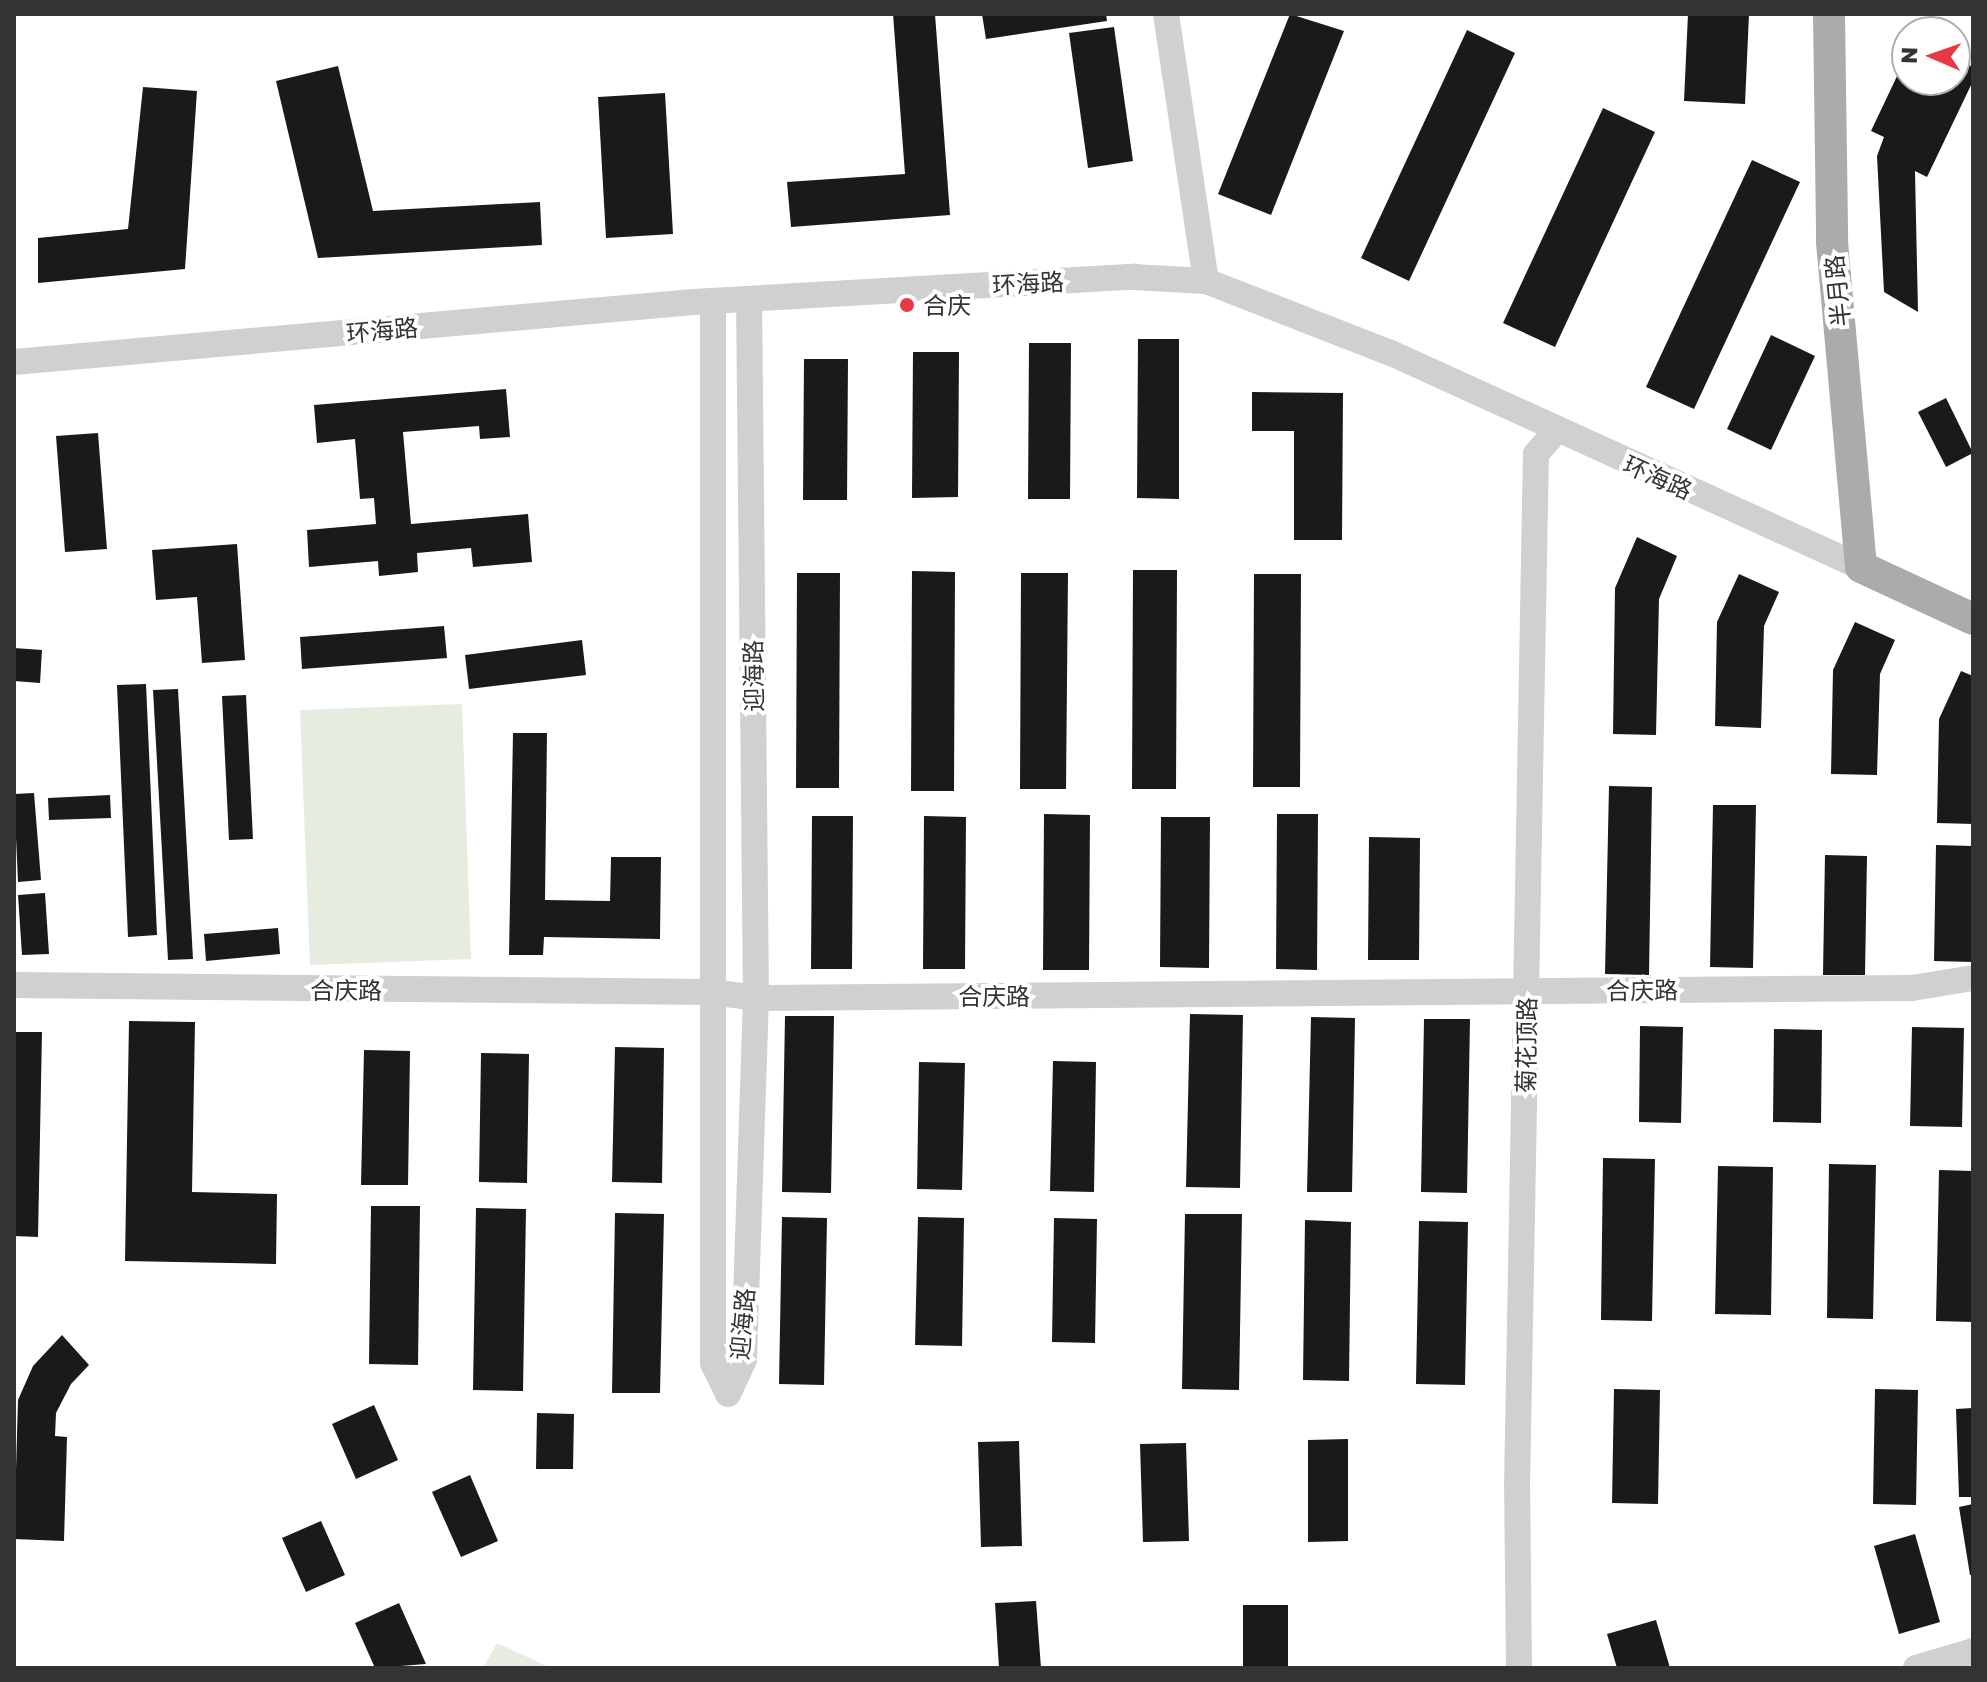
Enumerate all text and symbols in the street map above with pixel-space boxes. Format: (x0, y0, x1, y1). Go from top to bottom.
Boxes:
north arrow (1891, 16, 1971, 96)
text: N (1895, 46, 1922, 64)
street label: 半月路 (1819, 254, 1855, 328)
street label: 环海路 (991, 267, 1065, 299)
place label: 合庆 (923, 291, 971, 319)
marker: 合庆 (898, 296, 916, 314)
street label: 环海路 (345, 313, 419, 347)
street label: 环海路 (1619, 449, 1697, 505)
street label: 迎海路 (738, 640, 768, 712)
street label: 合庆路 (1606, 975, 1678, 1005)
street label: 合庆路 (310, 976, 382, 1004)
street label: 合庆路 (958, 982, 1030, 1010)
street label: 菊花顶路 (1511, 997, 1541, 1093)
street label: 迎海路 (725, 1287, 759, 1361)

